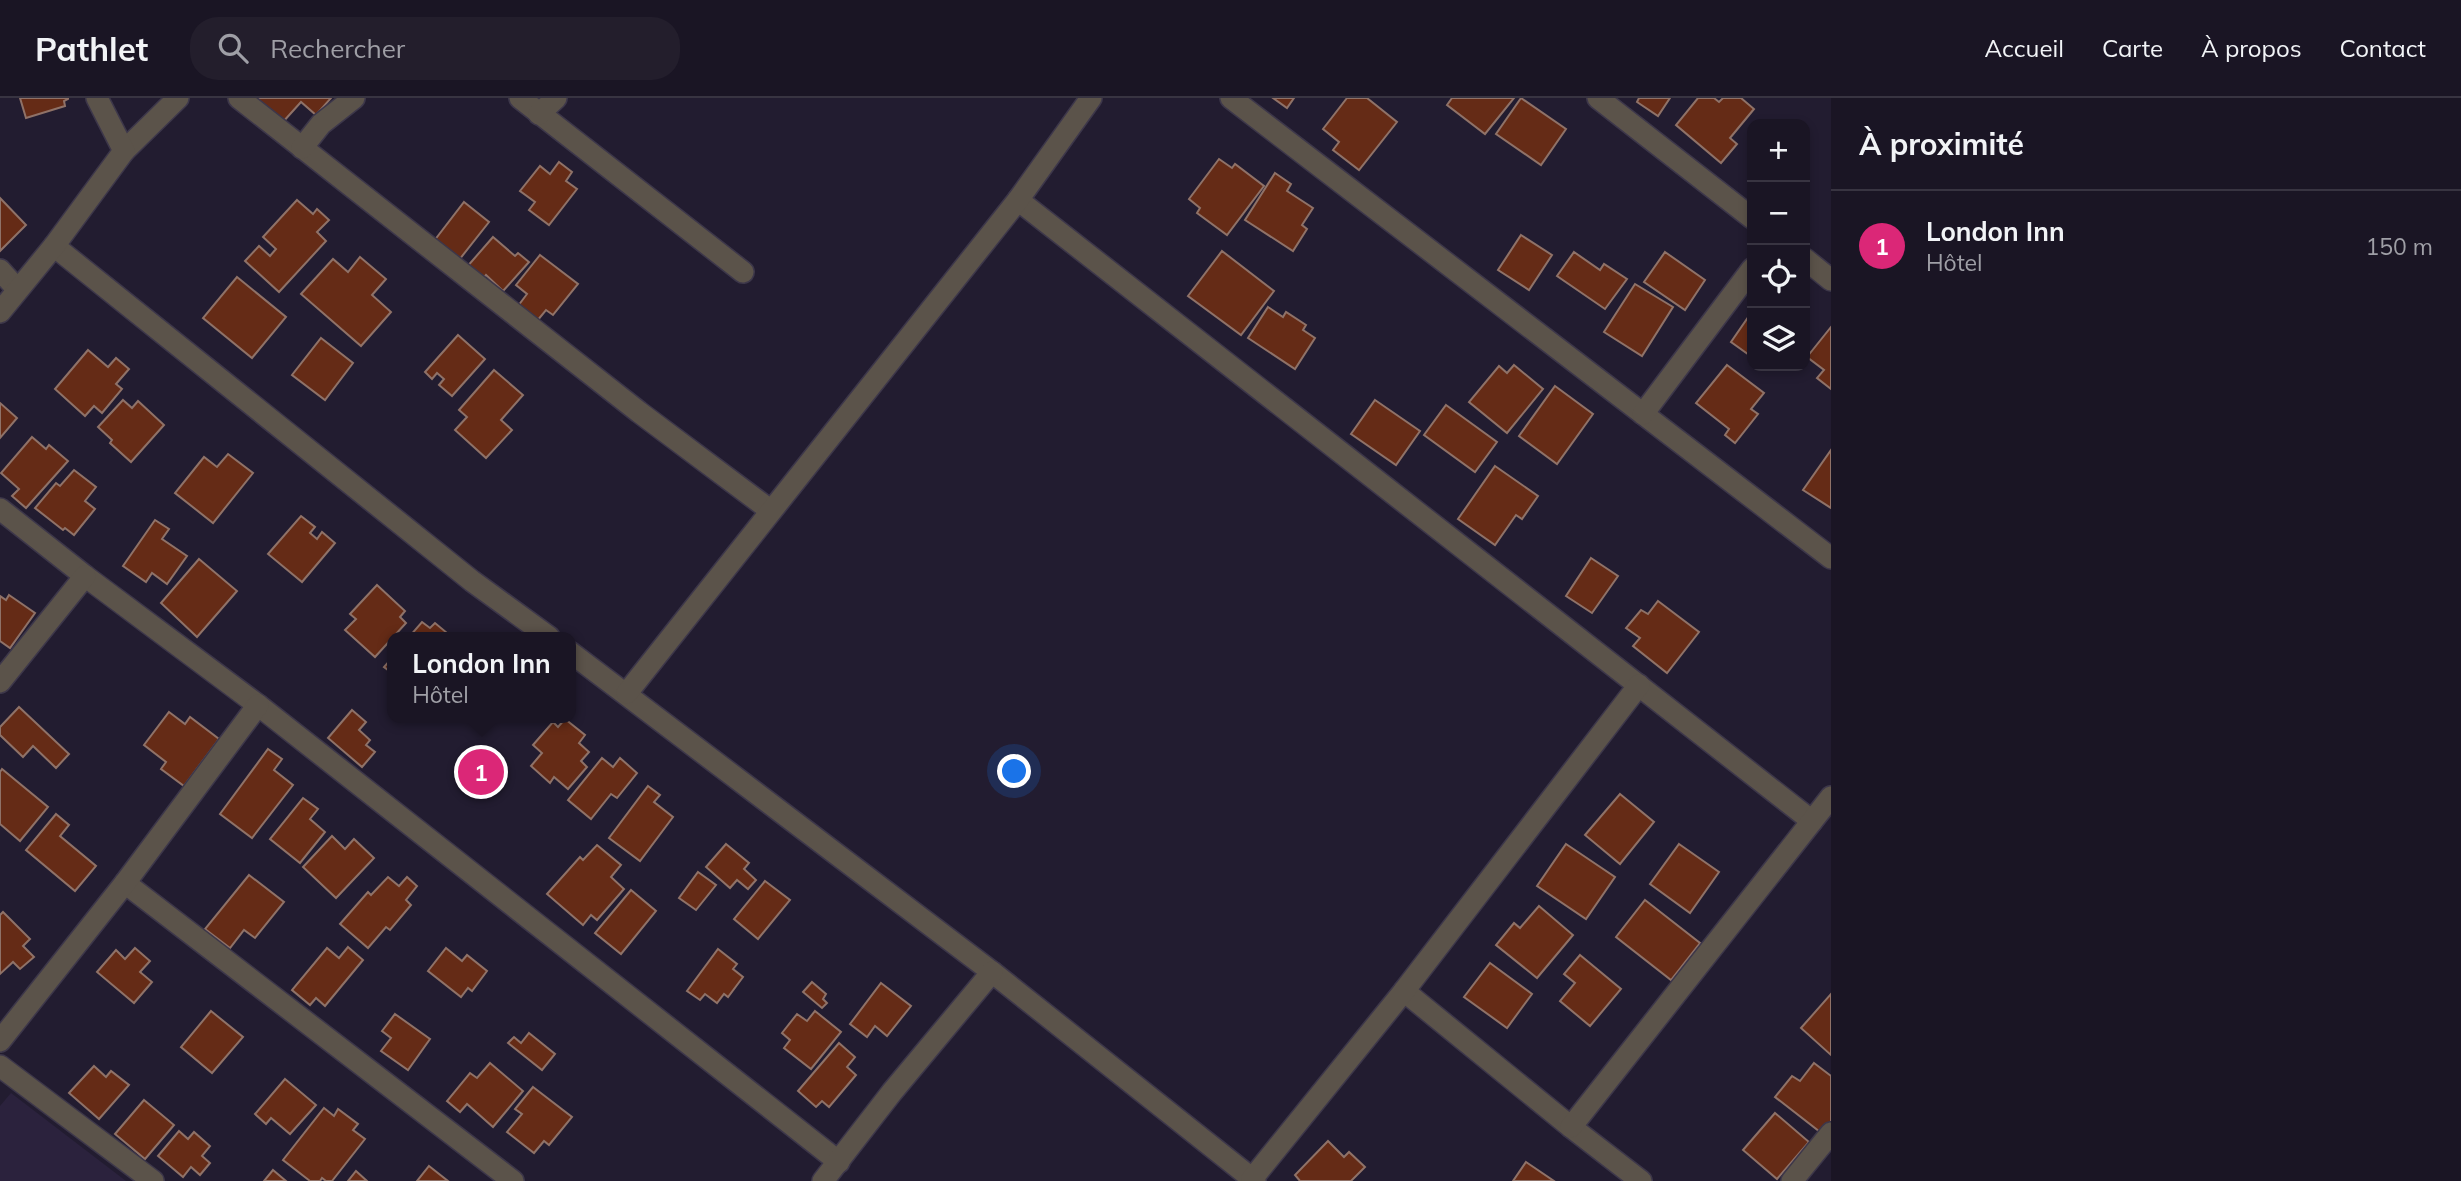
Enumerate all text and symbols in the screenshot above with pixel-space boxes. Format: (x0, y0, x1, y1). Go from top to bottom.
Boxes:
search box (190, 17, 680, 80)
text: Pathlet (35, 28, 148, 69)
icon: search (214, 29, 252, 67)
text: Rechercher (270, 32, 405, 65)
text: Accueil (1985, 33, 2064, 63)
text: Carte (2102, 33, 2163, 63)
text: À propos (2201, 33, 2302, 63)
text: Contact (2340, 33, 2426, 63)
map controls (1747, 119, 1810, 371)
button: + (1747, 119, 1810, 182)
text: À proximité (1859, 125, 2024, 163)
button: − (1747, 182, 1810, 245)
text: London Inn (1926, 215, 2065, 248)
text: 1 (1875, 232, 1889, 261)
text: 150 m (2365, 232, 2433, 261)
button: locate (1747, 245, 1810, 308)
text: Hôtel (1926, 248, 1983, 277)
button: layers (1747, 308, 1810, 371)
popup (387, 632, 576, 723)
text: London Inn (412, 647, 551, 680)
text: Hôtel (412, 680, 469, 709)
pin: 1 (458, 746, 504, 798)
your location (997, 754, 1031, 788)

